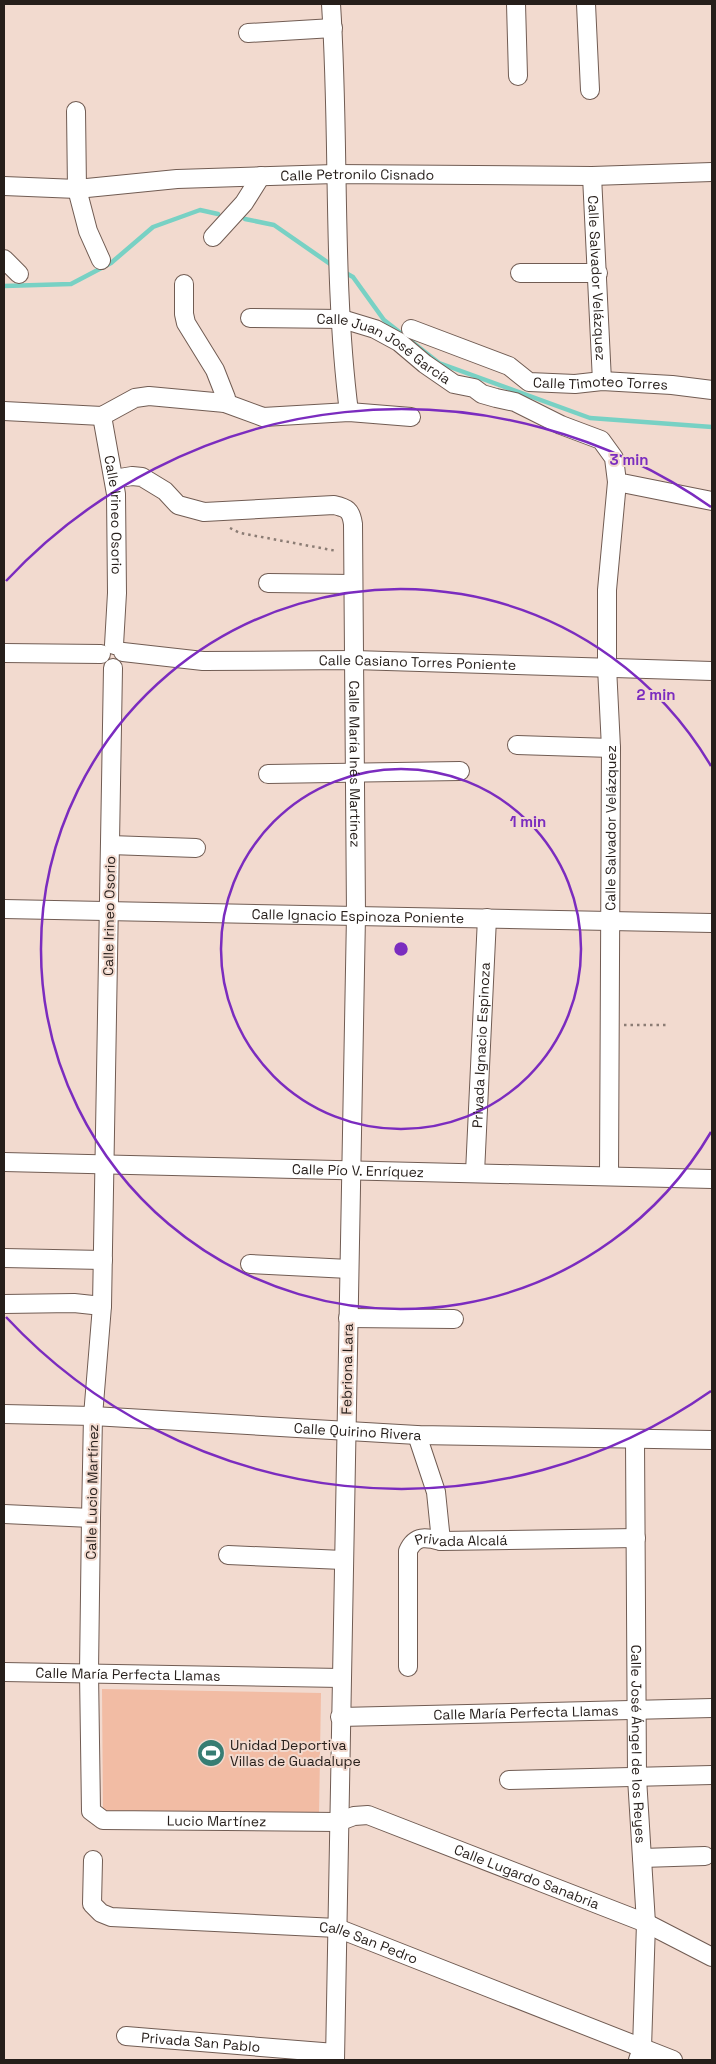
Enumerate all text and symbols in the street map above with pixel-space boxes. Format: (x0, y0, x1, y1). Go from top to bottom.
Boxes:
street label: Calle Petronilo Cisnado (280, 165, 434, 185)
street label: Calle Salvador Velázquez (584, 195, 610, 361)
street label: Calle Juan José García (317, 310, 454, 388)
street label: Calle Timoteo Torres (533, 372, 669, 394)
text: 3 min (610, 450, 648, 469)
street label: Calle Irineo Osorio (100, 454, 126, 575)
street label: Calle Casiano Torres Poniente (319, 651, 516, 674)
street label: Calle María Inés Martínez (345, 680, 364, 847)
text: 2 min (637, 685, 675, 704)
street label: Calle Salvador Velázquez (601, 745, 620, 911)
text: 1 min (510, 812, 546, 831)
street label: Calle Irineo Osorio (99, 856, 119, 976)
street label: Calle Ignacio Espinoza Poniente (251, 905, 464, 927)
centre of rings (392, 940, 410, 958)
street label: Privada Ignacio Espinoza (468, 962, 494, 1129)
street label: Calle Pío V. Enríquez (292, 1160, 424, 1181)
street label: Febriona Lara (337, 1323, 357, 1415)
street label: Calle Quirino Rivera (293, 1419, 421, 1444)
street label: Calle Lucio Martínez (82, 1424, 102, 1560)
street label: Privada Alcalá (412, 1529, 508, 1550)
street label: Calle José Ángel de los Reyes (627, 1645, 650, 1844)
street label: Calle María Perfecta Llamas (35, 1664, 221, 1685)
street label: Calle María Perfecta Llamas (433, 1701, 619, 1724)
place label: Unidad Deportiva Villas de Guadalupe (230, 1736, 361, 1770)
sports icon: Unidad Deportiva Villas de Guadalupe (196, 1738, 226, 1768)
street label: Lucio Martínez (167, 1812, 266, 1830)
street label: Calle Lugardo Sanabria (452, 1840, 602, 1913)
street label: Calle San Pedro (319, 1918, 420, 1968)
street label: Privada San Pablo (141, 2028, 261, 2056)

